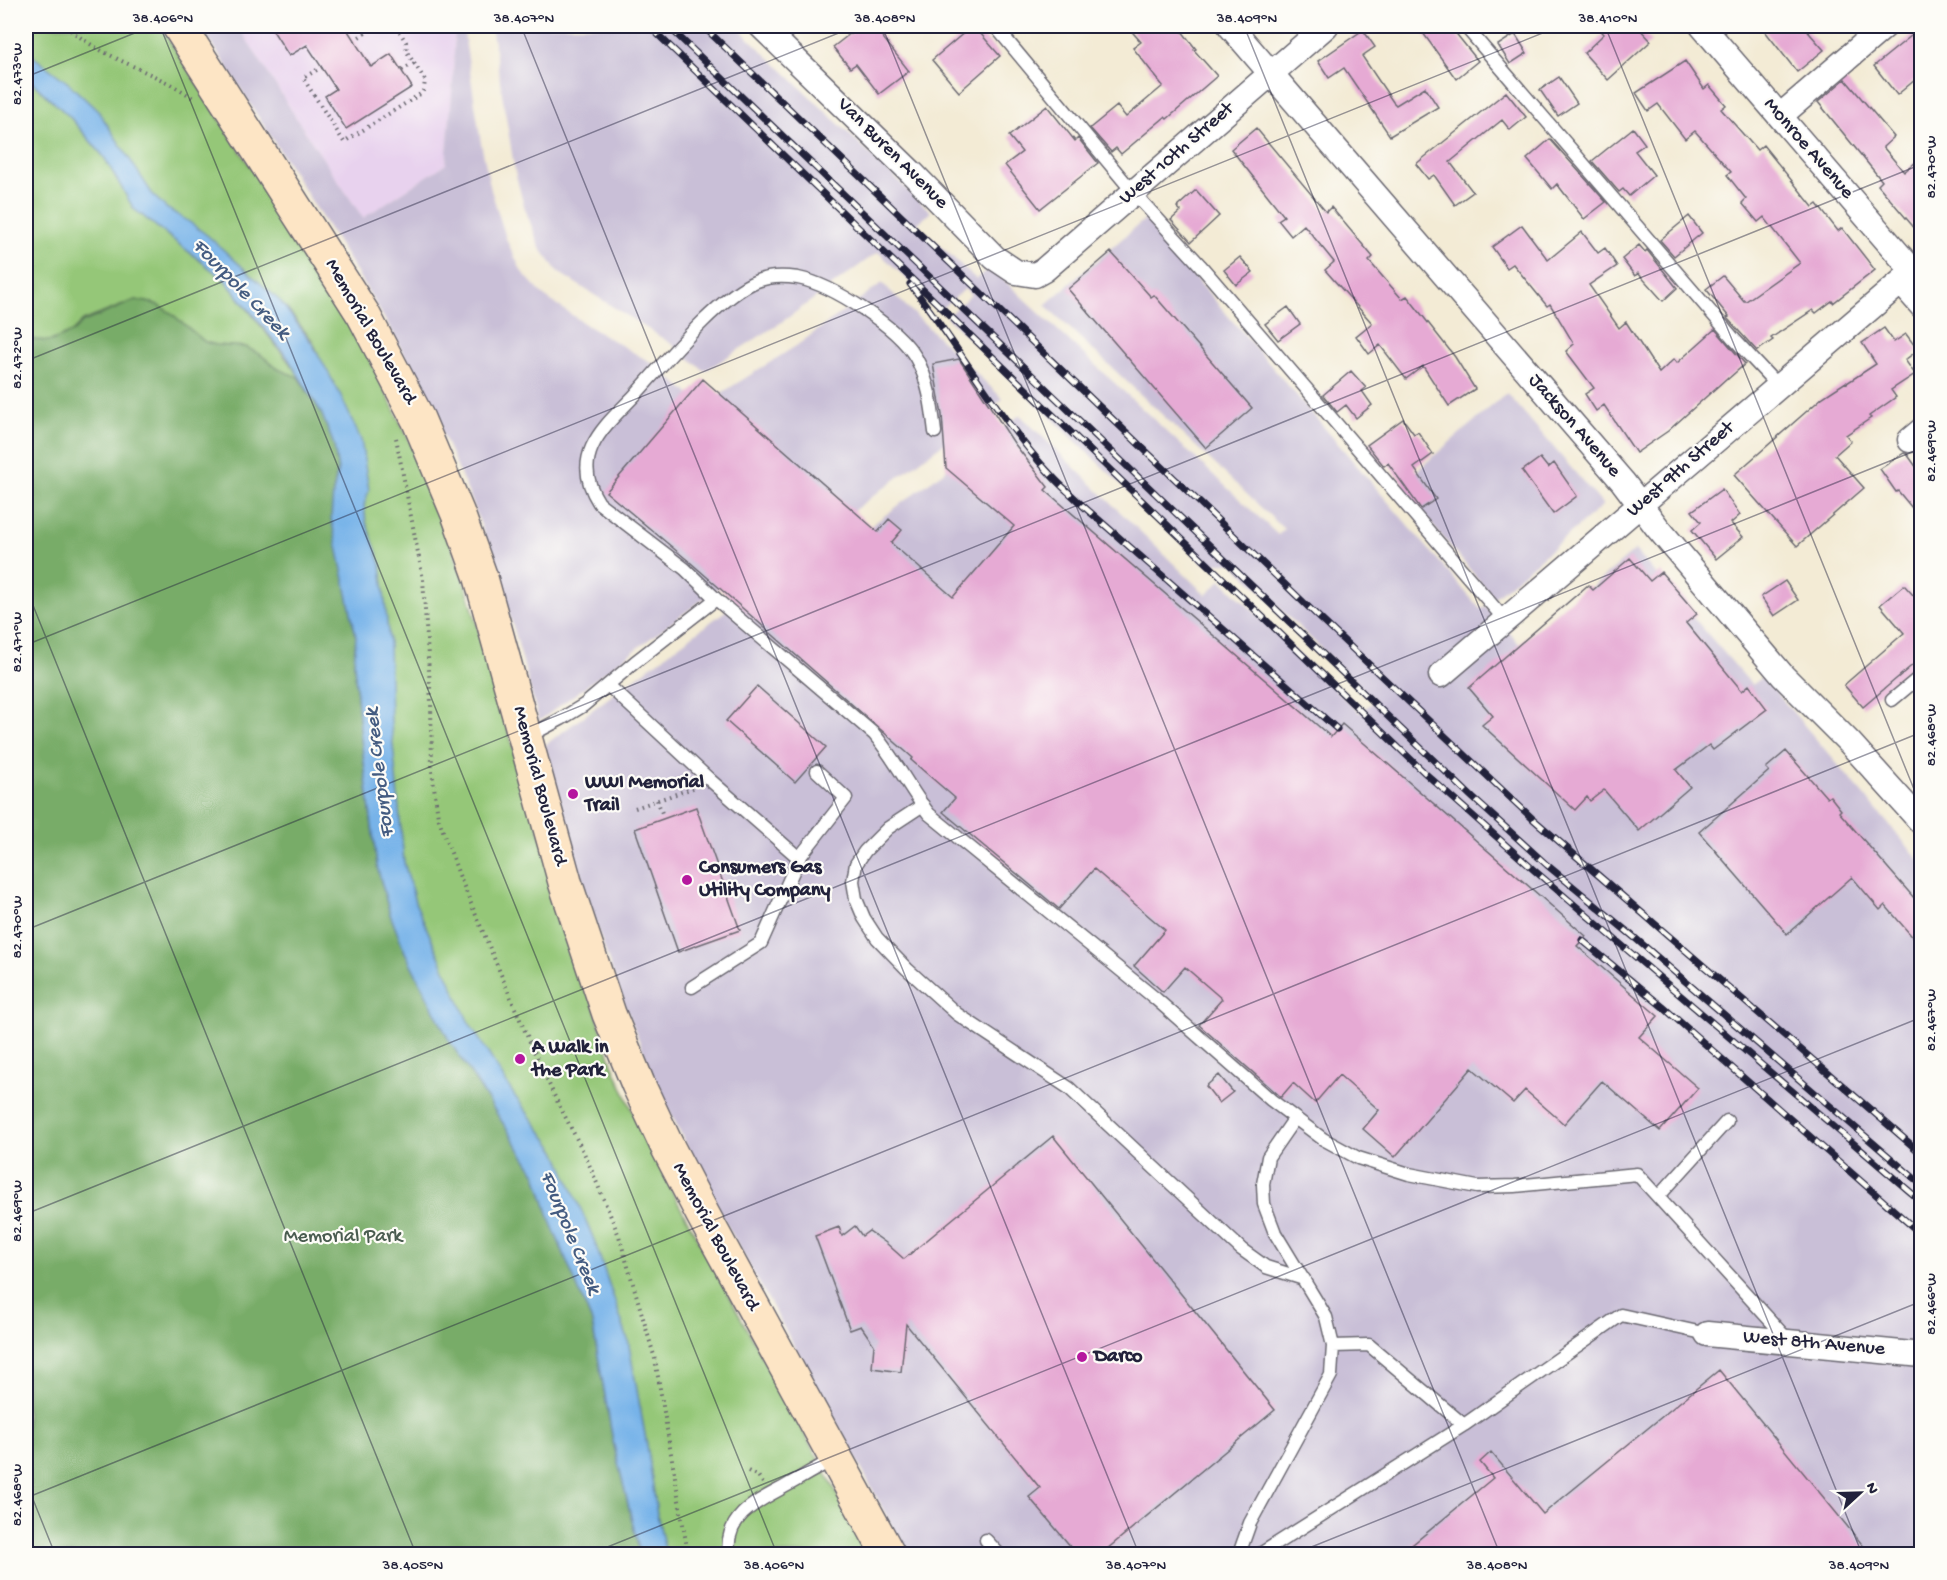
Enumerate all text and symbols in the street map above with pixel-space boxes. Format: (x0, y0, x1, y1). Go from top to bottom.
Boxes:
text: 38.406°N (132, 10, 193, 28)
text: 38.407°N (493, 10, 555, 28)
text: 38.408°N (853, 10, 916, 28)
text: 38.409°N (1216, 10, 1277, 28)
text: 38.410°N (1578, 10, 1638, 28)
text: 82.473°W (9, 43, 27, 105)
street label: Van Buren Avenue (831, 93, 953, 215)
street label: Monroe Avenue (1758, 94, 1859, 205)
street label: West 10th Street (1115, 97, 1240, 210)
text: 82.470°W (1923, 135, 1941, 199)
water label: Fourpole Creek (186, 234, 296, 348)
street label: Memorial Boulevard (319, 255, 422, 411)
text: 82.472°W (9, 327, 27, 389)
street label: Jackson Avenue (1523, 370, 1626, 483)
street label: West 9th Street (1623, 416, 1741, 523)
text: 82.469°W (1923, 420, 1941, 482)
text: 82.471°W (9, 611, 27, 672)
text: 82.468°W (1923, 703, 1941, 766)
water label: Fourpole Creek (360, 704, 401, 839)
street label: Memorial Boulevard (507, 704, 572, 870)
place label: WWI Memorial Trail (583, 772, 705, 818)
marker: WWI Memorial Trail (566, 787, 580, 801)
place label: Consumers Gas Utility Company (698, 857, 830, 903)
marker: Consumers Gas Utility Company (680, 873, 694, 887)
text: 82.470°W (9, 895, 27, 959)
text: 82.467°W (1923, 989, 1941, 1051)
place label: A Walk in the Park (530, 1037, 609, 1083)
marker: A Walk in the Park (513, 1052, 527, 1066)
street label: Memorial Boulevard (666, 1159, 765, 1317)
water label: Fourpole Creek (533, 1168, 606, 1301)
text: 82.469°W (9, 1180, 27, 1242)
park label: Memorial Park (284, 1226, 404, 1249)
text: 82.466°W (1923, 1273, 1941, 1335)
street label: West 8th Avenue (1742, 1326, 1887, 1362)
place label: Darco (1092, 1346, 1143, 1369)
marker: Darco (1075, 1350, 1089, 1364)
text: 82.468°W (9, 1463, 27, 1526)
north arrow (1830, 1463, 1890, 1523)
text: N (1860, 1480, 1882, 1498)
text: 38.405°N (382, 1557, 444, 1575)
text: 38.406°N (743, 1557, 804, 1575)
text: 38.407°N (1105, 1557, 1167, 1575)
text: 38.408°N (1465, 1557, 1528, 1575)
text: 38.409°N (1828, 1557, 1889, 1575)

